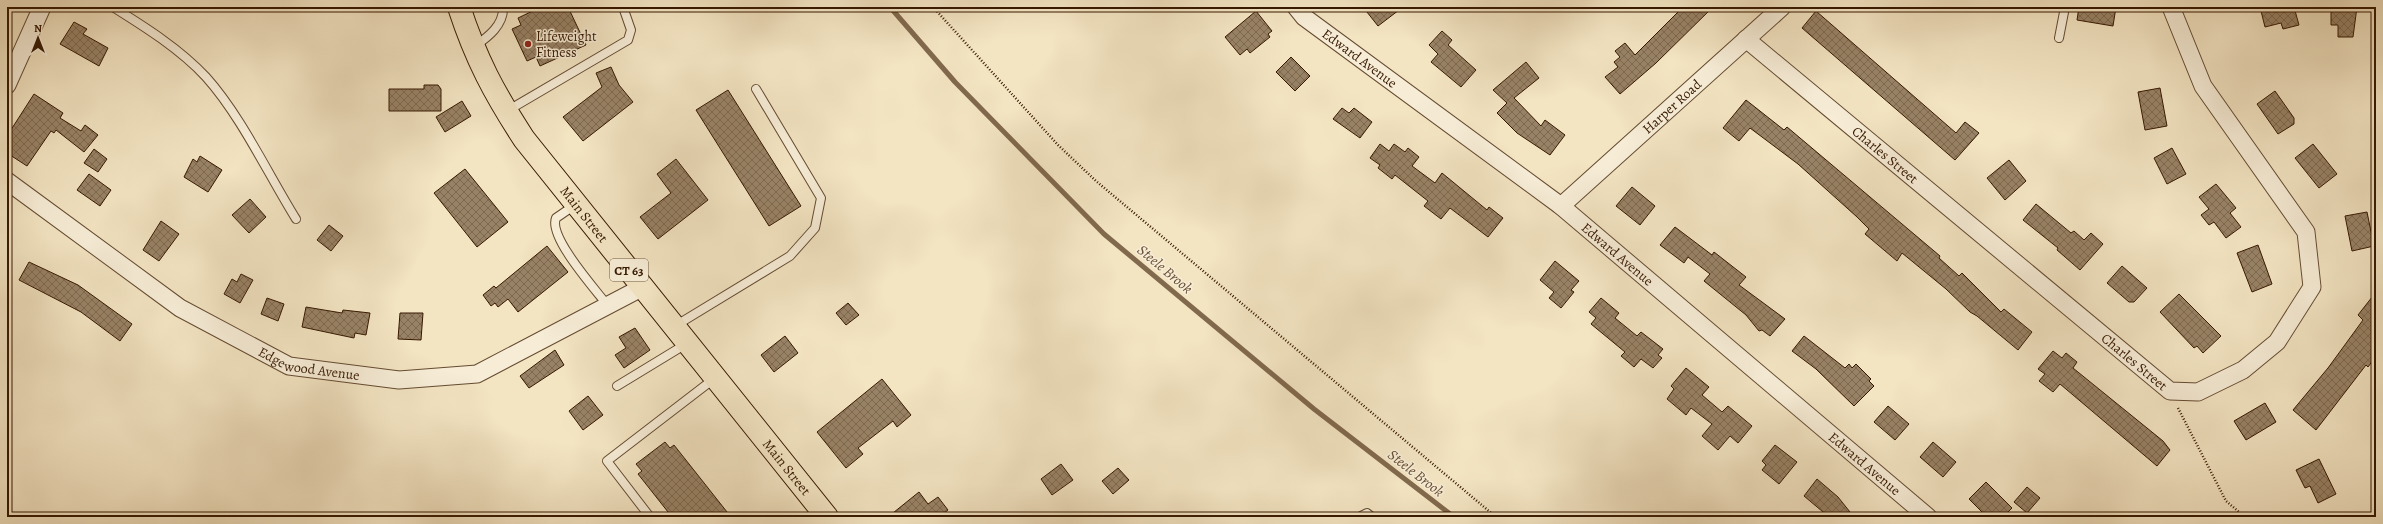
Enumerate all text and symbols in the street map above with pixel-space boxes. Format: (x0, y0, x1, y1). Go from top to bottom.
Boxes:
north arrow (18, 18, 58, 58)
text: N (34, 21, 42, 36)
street label: Edward Avenue (1318, 24, 1401, 92)
place label: Lifeweight Fitness (536, 27, 597, 62)
marker: Lifeweight Fitness (523, 39, 533, 49)
street label: Harper Road (1638, 74, 1706, 138)
street label: Charles Street (1848, 122, 1923, 188)
street label: Main Street (556, 182, 613, 247)
street label: Edward Avenue (1578, 218, 1658, 290)
water label: Steele Brook (1133, 240, 1197, 298)
road number: CT 63 (610, 259, 648, 281)
street label: Charles Street (2097, 328, 2172, 395)
street label: Edgewood Avenue (255, 342, 361, 384)
street label: Edward Avenue (1825, 427, 1905, 499)
street label: Main Street (759, 435, 816, 499)
water label: Steele Brook (1384, 445, 1449, 502)

